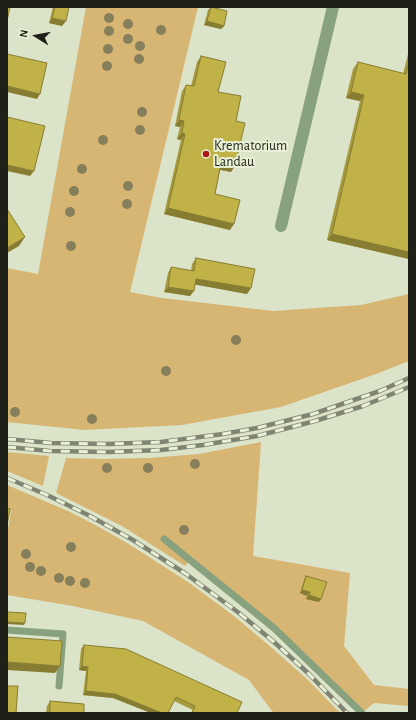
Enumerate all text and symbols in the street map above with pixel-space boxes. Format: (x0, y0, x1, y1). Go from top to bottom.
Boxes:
north arrow (16, 16, 56, 56)
text: N (18, 29, 30, 38)
place label: Krematorium Landau (214, 138, 287, 170)
marker: Krematorium Landau (201, 149, 211, 159)

